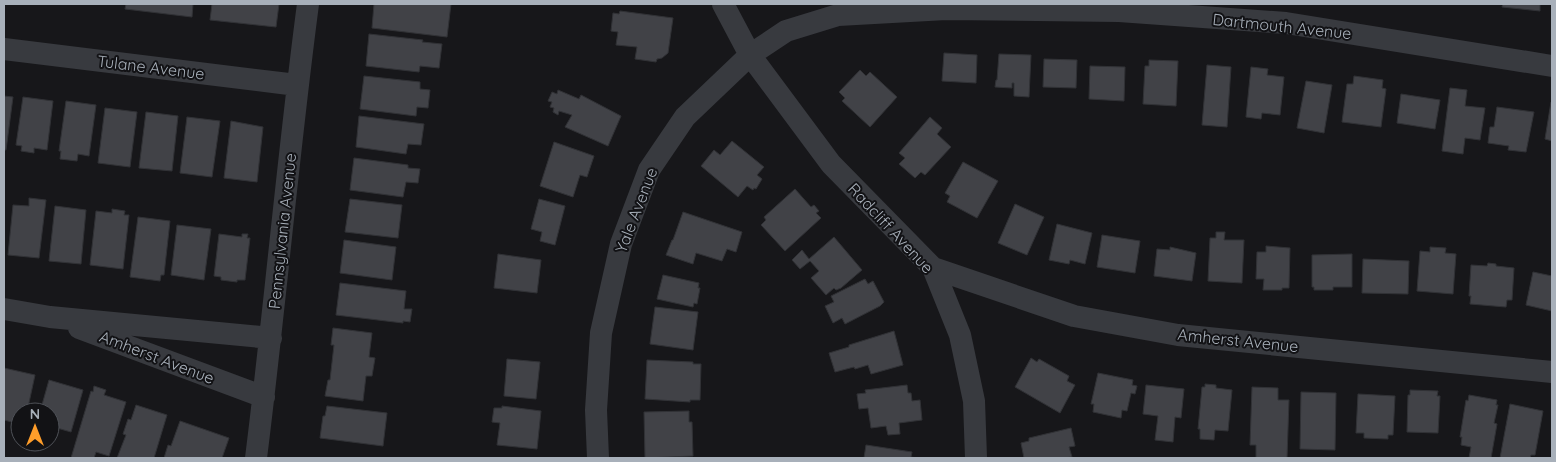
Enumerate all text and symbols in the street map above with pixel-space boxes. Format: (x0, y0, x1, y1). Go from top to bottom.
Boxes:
street label: Dartmouth Avenue (1211, 9, 1353, 43)
street label: Tulane Avenue (96, 51, 206, 83)
street label: Pennsylvania Avenue (264, 152, 300, 310)
street label: Yale Avenue (611, 165, 661, 255)
street label: Radcliff Avenue (844, 179, 938, 277)
street label: Amherst Avenue (1177, 324, 1299, 356)
street label: Amherst Avenue (97, 326, 217, 388)
north arrow (10, 402, 60, 452)
text: N (30, 405, 40, 423)

